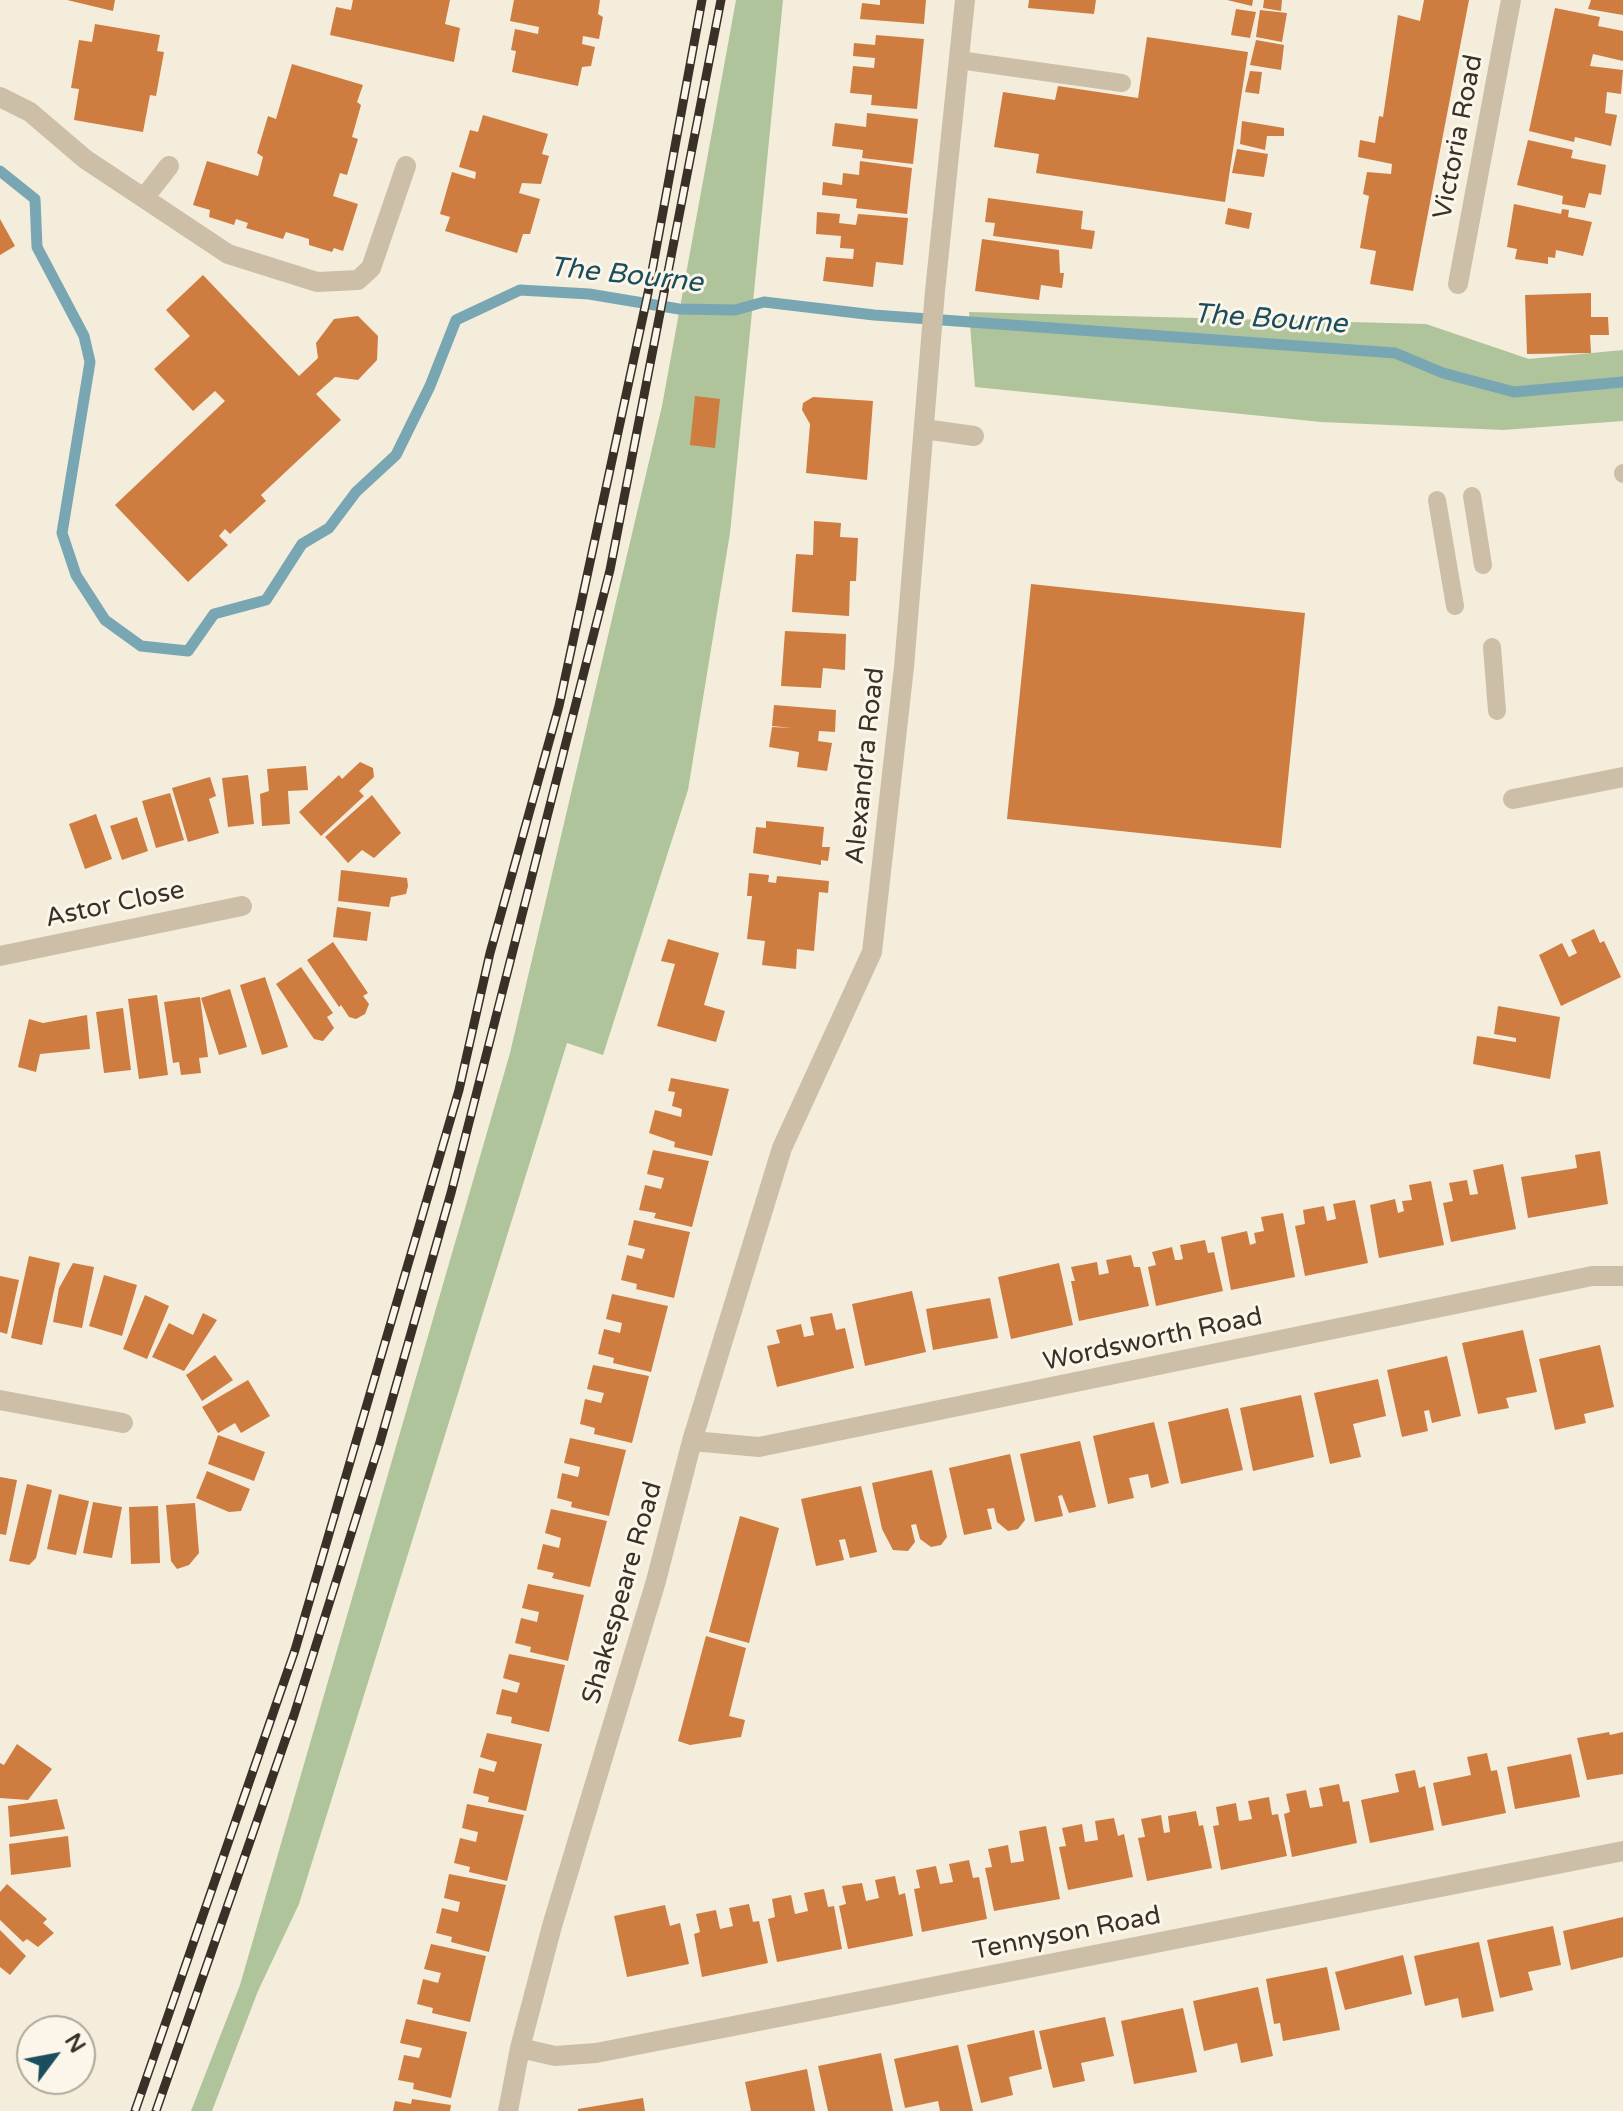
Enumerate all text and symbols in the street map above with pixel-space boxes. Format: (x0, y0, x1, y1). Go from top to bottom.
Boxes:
street label: Victoria Road (1428, 52, 1490, 222)
water label: The Bourne (548, 251, 704, 301)
water label: The Bourne (1192, 298, 1348, 342)
street label: Alexandra Road (840, 666, 892, 866)
street label: Astor Close (43, 875, 187, 935)
street label: Wordsworth Road (1041, 1302, 1265, 1378)
street label: Shakespeare Road (576, 1478, 670, 1708)
street label: Tennyson Road (971, 1901, 1163, 1967)
north arrow (16, 2015, 96, 2095)
text: N (59, 2029, 90, 2058)

